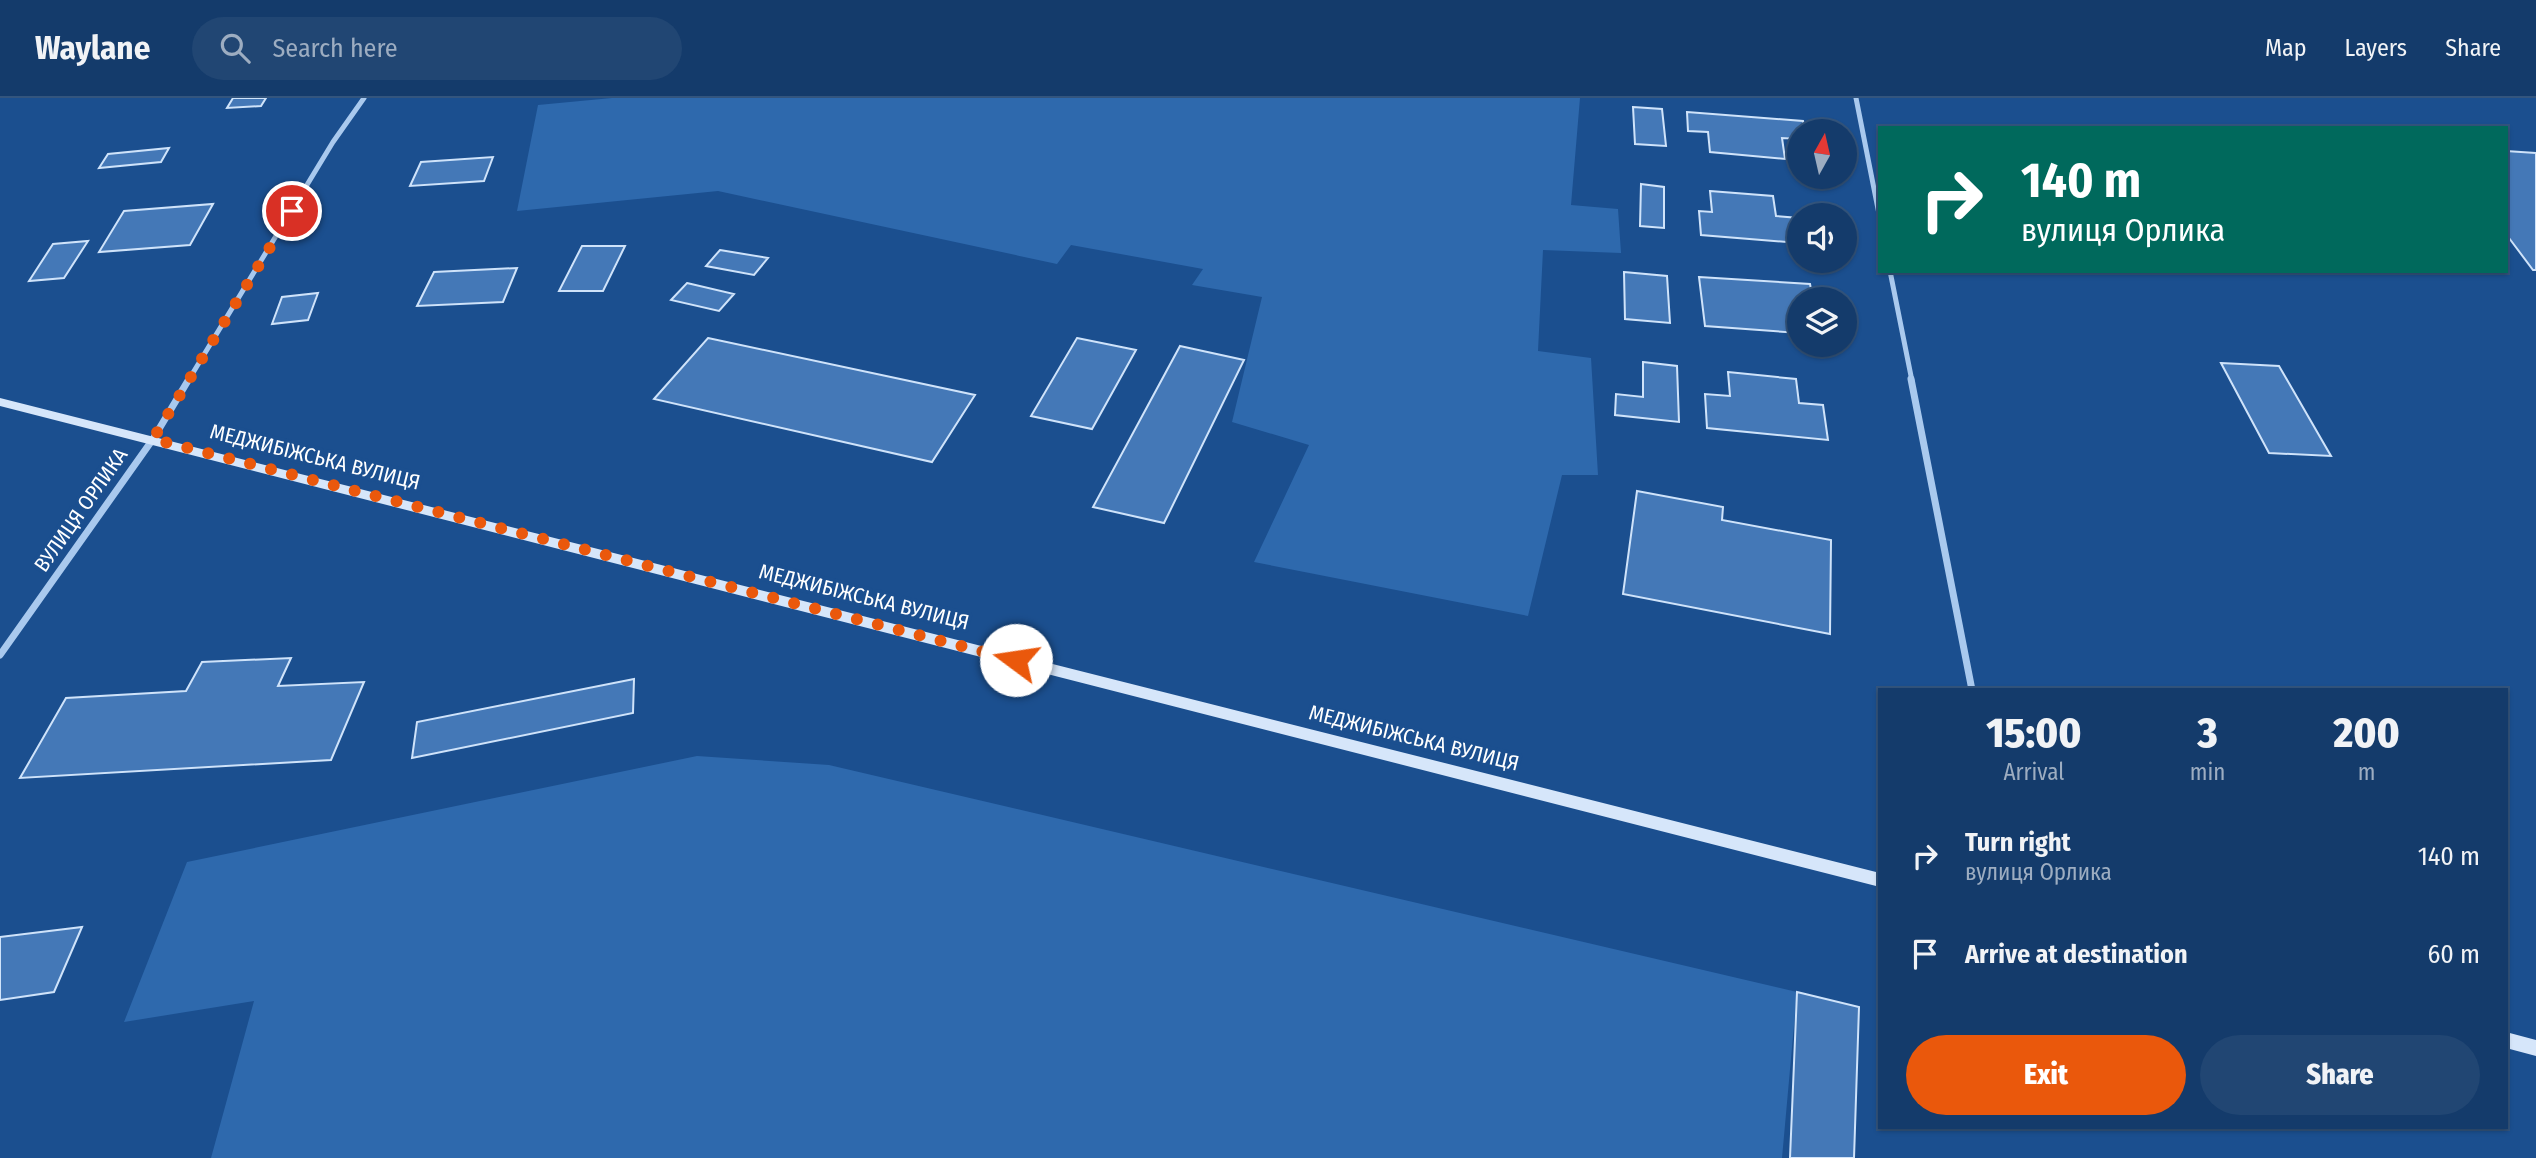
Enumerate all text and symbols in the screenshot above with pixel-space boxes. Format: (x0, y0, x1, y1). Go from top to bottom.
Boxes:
search box (192, 17, 682, 80)
text: Waylane (35, 28, 150, 68)
icon: search (216, 29, 254, 67)
text: Search here (272, 33, 398, 64)
text: Map (2265, 34, 2307, 62)
text: Layers (2345, 34, 2407, 62)
text: Share (2445, 34, 2501, 62)
north arrow (1787, 119, 1857, 189)
map controls (1787, 119, 1857, 357)
text: 140 m (2021, 151, 2141, 210)
icon: right (1906, 154, 1997, 245)
pin (262, 181, 322, 241)
icon: arrive (273, 192, 311, 230)
button: sound (1787, 203, 1857, 273)
text: вулиця Орлика (2021, 211, 2225, 249)
button: layers (1787, 287, 1857, 357)
street label: МЕДЖИБІЖСЬКА ВУЛИЦЯ (207, 418, 423, 496)
street label: ВУЛИЦЯ ОРЛИКА (29, 443, 133, 577)
street label: МЕДЖИБІЖСЬКА ВУЛИЦЯ (756, 558, 972, 636)
position arrow (979, 623, 1053, 697)
street label: МЕДЖИБІЖСЬКА ВУЛИЦЯ (1306, 699, 1522, 777)
text: 15:00 (1986, 708, 2082, 758)
text: 3 (2198, 708, 2218, 758)
text: 200 (2334, 708, 2400, 758)
text: Arrival (2003, 758, 2064, 786)
text: min (2190, 758, 2225, 786)
text: m (2358, 758, 2376, 786)
text: Turn right (1965, 827, 2071, 858)
icon: right (1906, 837, 1944, 875)
text: 140 m (2418, 841, 2480, 872)
text: вулиця Орлика (1965, 858, 2112, 886)
icon: arrive (1906, 935, 1944, 973)
text: Arrive at destination (1965, 939, 2188, 970)
text: 60 m (2427, 939, 2480, 970)
button: Exit (1906, 1035, 2186, 1115)
button: Share (2200, 1035, 2480, 1115)

